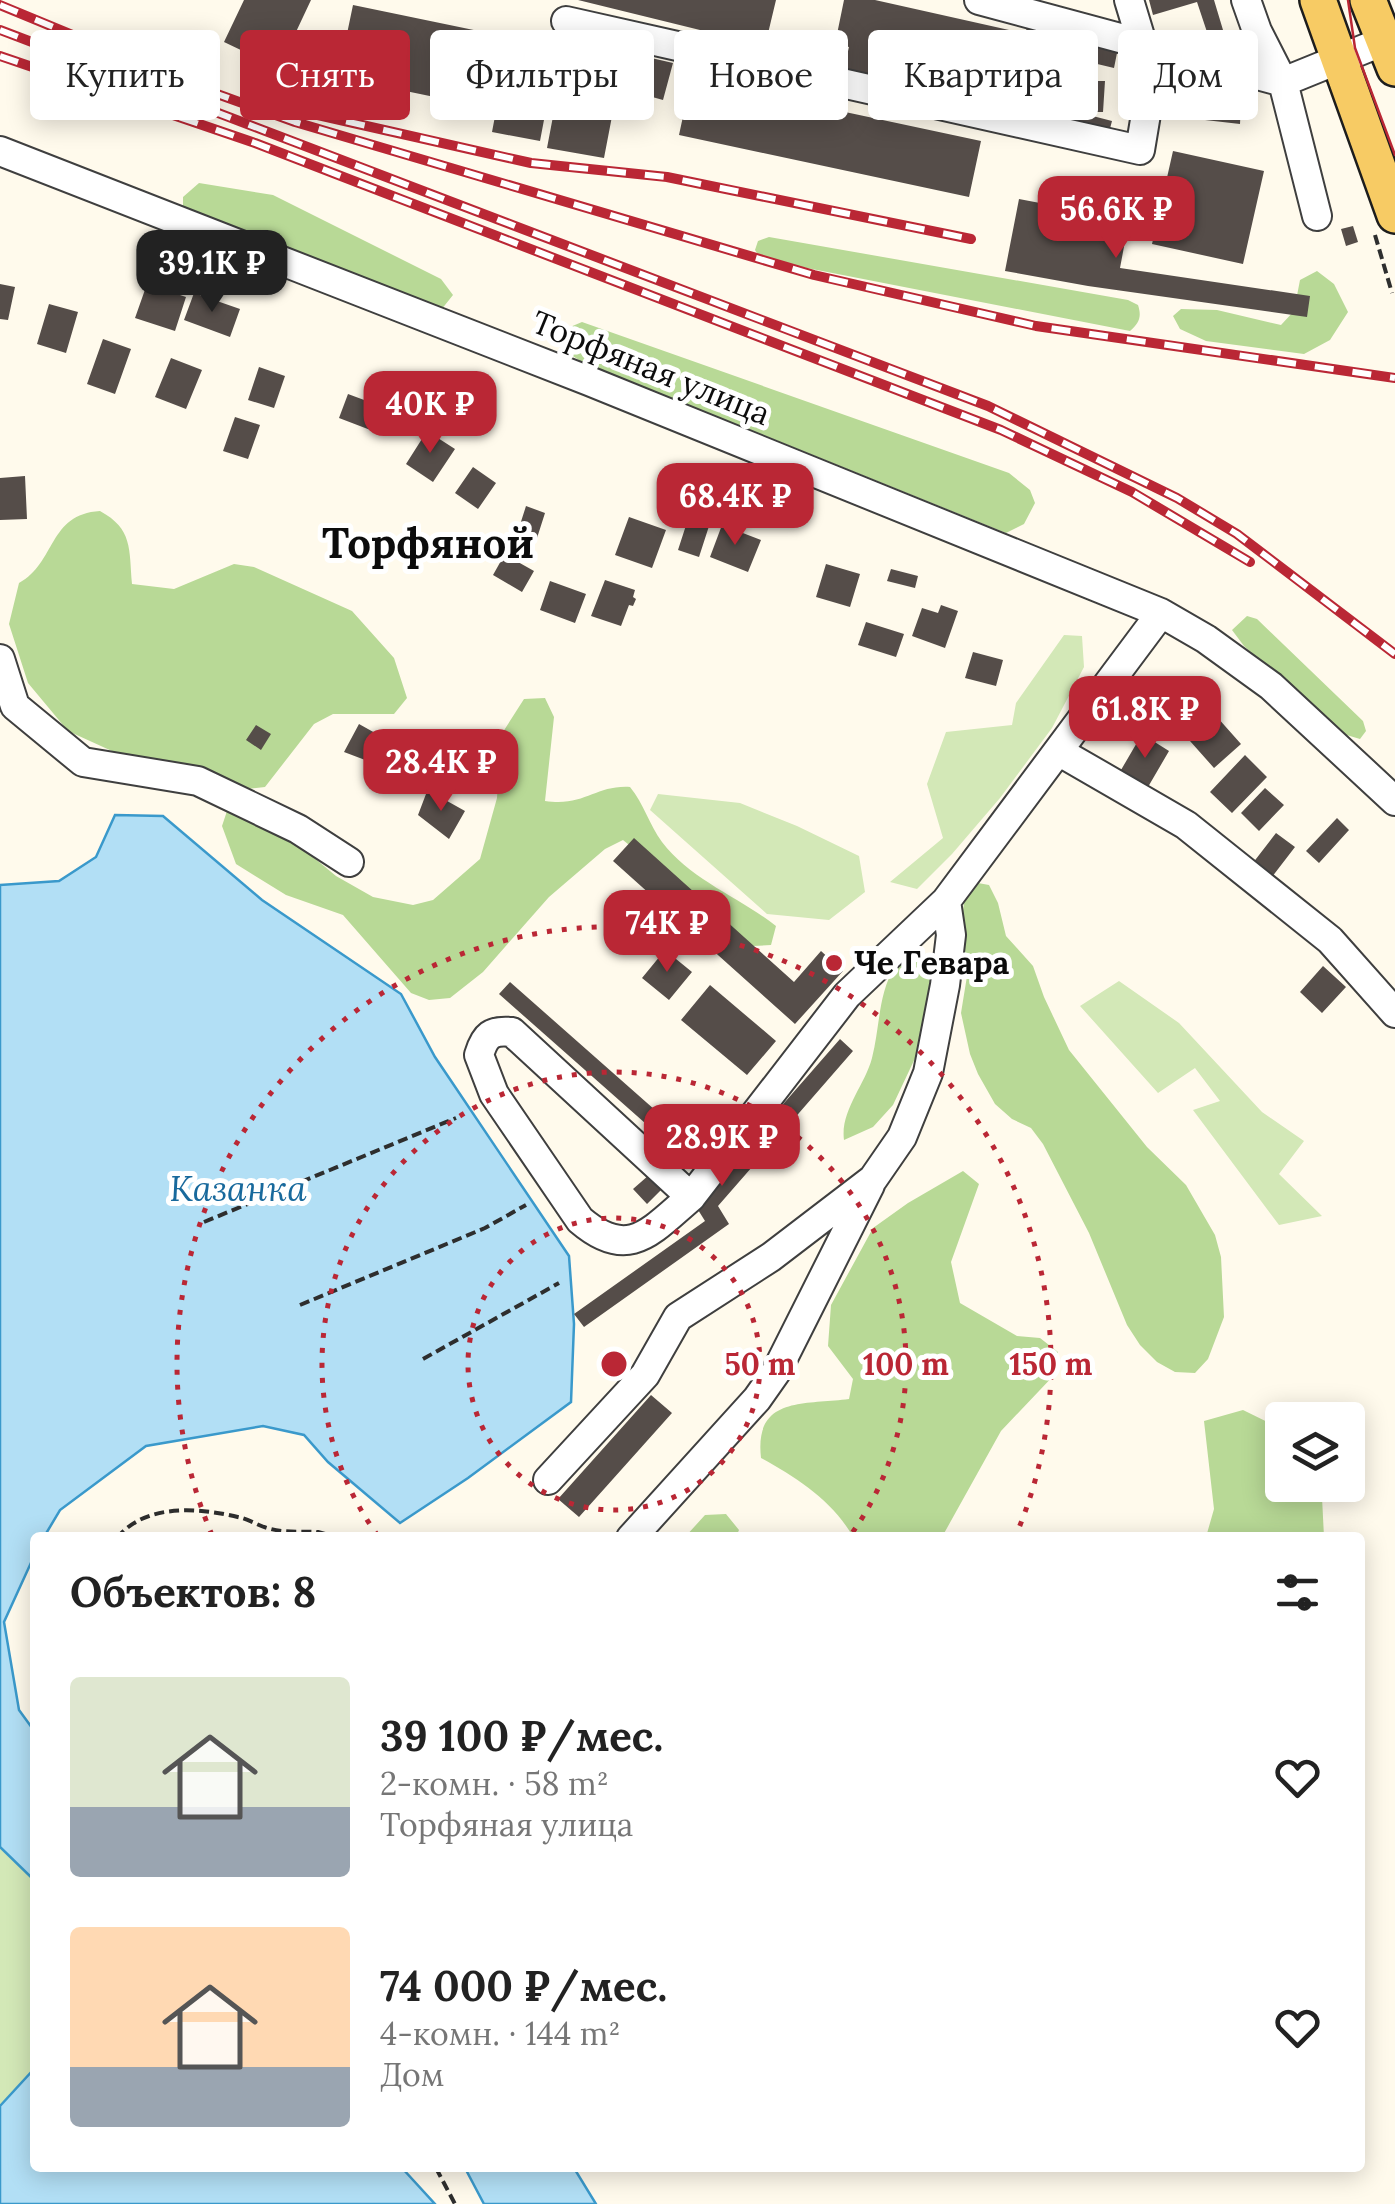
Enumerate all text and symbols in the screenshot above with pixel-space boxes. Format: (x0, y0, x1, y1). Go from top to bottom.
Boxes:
chip: Купить (30, 30, 220, 120)
chip: Снять (240, 30, 410, 120)
chip: Фильтры (430, 30, 654, 120)
chip: Новое (674, 30, 848, 120)
chip: Квартира (868, 30, 1098, 120)
chip: Дом (1118, 30, 1258, 120)
pin: 56.6K ₽ (1024, 176, 1208, 261)
text: 56.6K ₽ (1060, 188, 1172, 229)
pin: 39.1K ₽ (120, 230, 304, 315)
text: 39.1K ₽ (158, 242, 266, 283)
street label: Торфяная улица (526, 301, 776, 434)
pin: 40K ₽ (360, 371, 500, 456)
text: 40K ₽ (386, 383, 474, 424)
pin: 68.4K ₽ (643, 463, 827, 548)
text: 68.4K ₽ (679, 475, 791, 516)
district label: Торфяной (322, 516, 534, 570)
pin: 61.8K ₽ (1053, 676, 1237, 761)
text: 61.8K ₽ (1091, 688, 1199, 729)
pin: 28.4K ₽ (349, 729, 533, 814)
text: 28.4K ₽ (385, 741, 497, 782)
pin: 74K ₽ (597, 890, 737, 975)
text: 74K ₽ (626, 902, 708, 943)
place label: Че Гевара (854, 942, 1009, 983)
marker: Че Гевара (823, 952, 845, 974)
pin: 28.9K ₽ (630, 1104, 814, 1189)
text: 28.9K ₽ (666, 1116, 778, 1157)
water label: Казанка (170, 1166, 307, 1211)
text: 50 m (725, 1345, 796, 1383)
text: 100 m (863, 1345, 949, 1383)
text: 150 m (1010, 1345, 1093, 1383)
centre of rings (596, 1346, 632, 1382)
map controls (1265, 1402, 1365, 1502)
button: layers (1265, 1402, 1365, 1502)
text: Объектов: 8 (70, 1565, 316, 1619)
icon: filters (1270, 1565, 1325, 1620)
text: 39 100 ₽/мес. (380, 1709, 663, 1763)
icon: home (150, 1717, 270, 1837)
icon: heart (1270, 1750, 1325, 1805)
text: 2-комн. · 58 m² (380, 1763, 609, 1804)
text: Торфяная улица (380, 1804, 633, 1845)
text: 74 000 ₽/мес. (380, 1959, 667, 2013)
icon: home (150, 1967, 270, 2087)
icon: heart (1270, 2000, 1325, 2055)
text: 4-комн. · 144 m² (380, 2013, 621, 2054)
text: Дом (380, 2054, 444, 2095)

